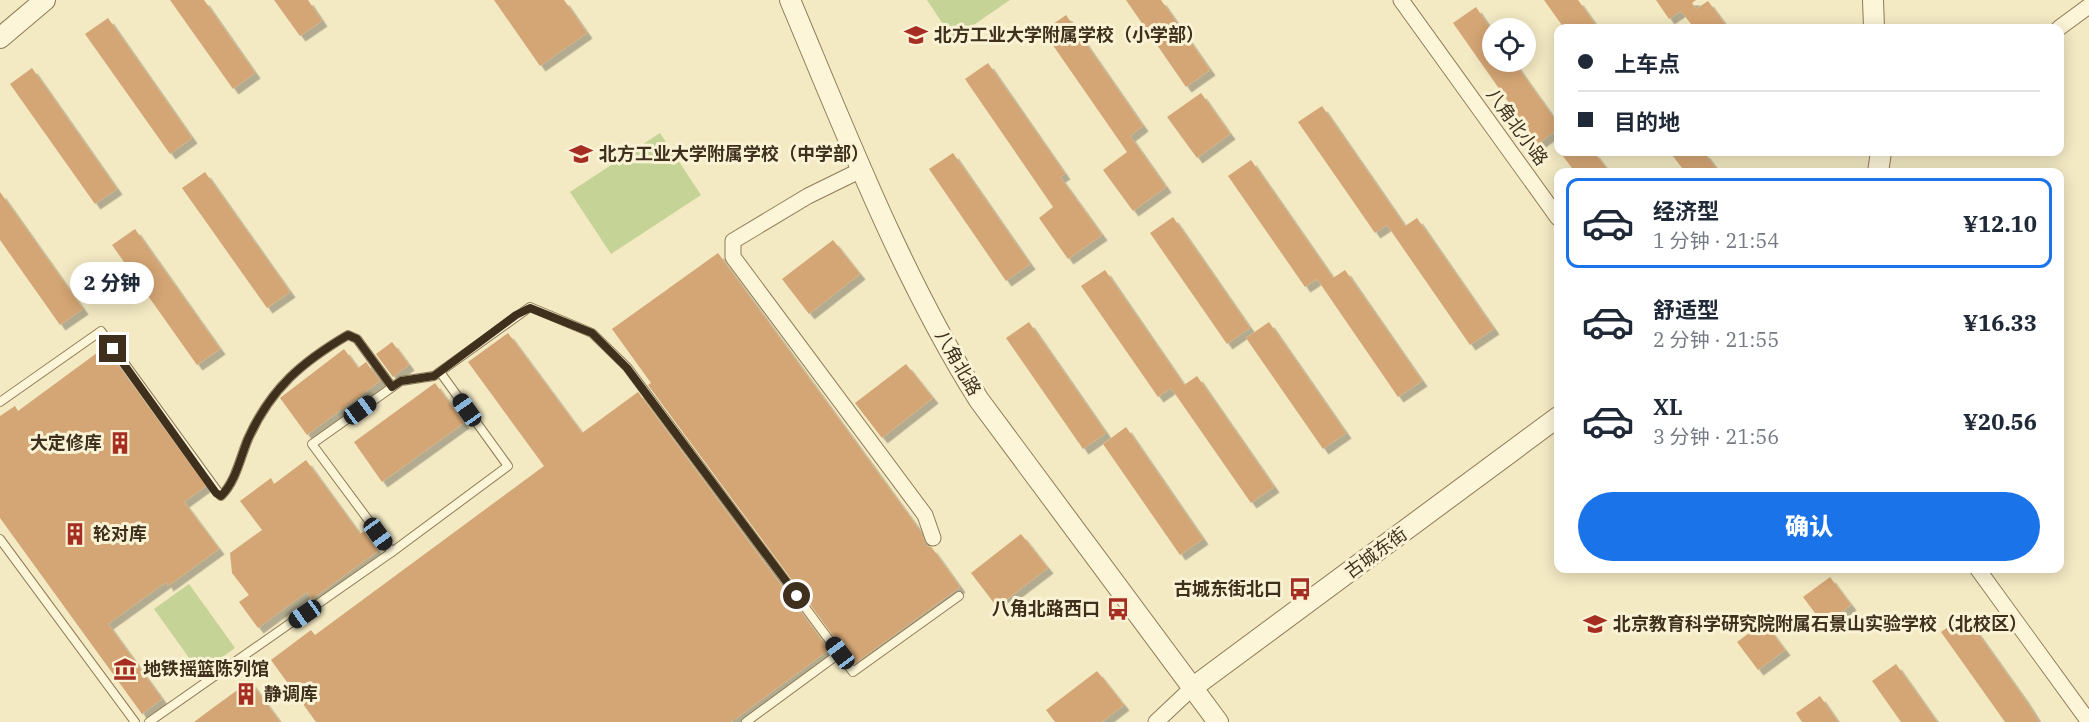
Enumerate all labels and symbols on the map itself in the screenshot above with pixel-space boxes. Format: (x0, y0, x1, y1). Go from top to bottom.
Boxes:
school or university icon: 北方工业大学附属学校（小学部） (903, 22, 929, 48)
place label: 北方工业大学附属学校（小学部） (934, 23, 1204, 46)
street label: 八角北小路 (1482, 84, 1553, 170)
school or university icon: 北方工业大学附属学校（中学部） (568, 141, 594, 167)
place label: 北方工业大学附属学校（中学部） (599, 142, 869, 165)
callout: 2 分钟 (71, 262, 155, 304)
street label: 八角北路 (930, 326, 986, 400)
route end (99, 335, 126, 362)
car (449, 390, 485, 430)
car (340, 392, 380, 428)
building icon: 大定修库 (107, 430, 133, 456)
place label: 大定修库 (30, 431, 102, 454)
car (360, 514, 396, 554)
building icon: 轮对库 (62, 521, 88, 547)
place label: 轮对库 (93, 522, 147, 545)
street label: 古城东街 (1340, 522, 1412, 583)
bus stop icon: 古城东街北口 (1287, 576, 1313, 602)
place label: 古城东街北口 (1174, 577, 1282, 600)
route start (783, 582, 810, 609)
car (285, 596, 325, 632)
bus stop icon: 八角北路西口 (1105, 596, 1131, 622)
place label: 八角北路西口 (992, 597, 1100, 620)
school or university icon: 北京教育科学研究院附属石景山实验学校（北校区） (1582, 611, 1608, 637)
place label: 北京教育科学研究院附属石景山实验学校（北校区） (1613, 612, 2027, 635)
car (822, 633, 858, 673)
museum icon: 地铁摇篮陈列馆 (112, 656, 138, 682)
place label: 地铁摇篮陈列馆 (143, 657, 269, 680)
building icon: 静调库 (233, 681, 259, 707)
place label: 静调库 (264, 682, 318, 705)

